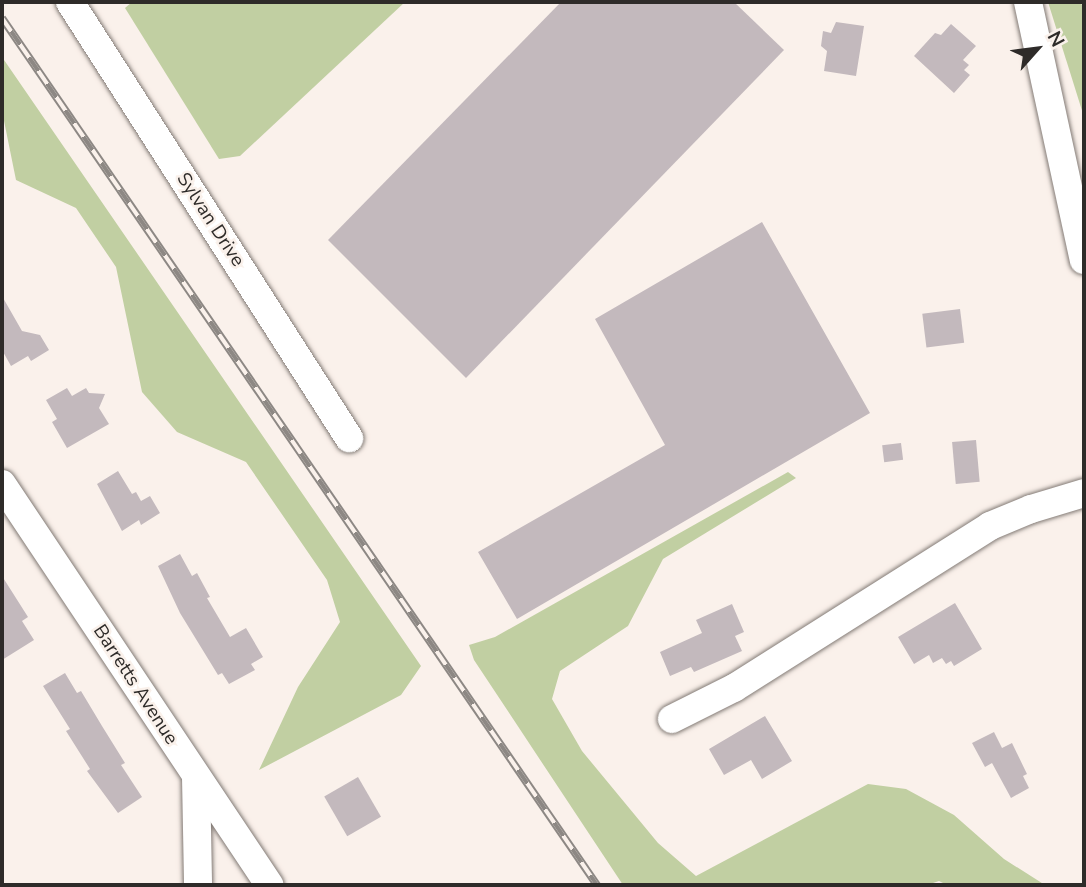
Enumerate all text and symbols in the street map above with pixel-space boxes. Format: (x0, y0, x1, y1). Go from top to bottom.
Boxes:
north arrow (1002, 14, 1072, 84)
text: N (1041, 27, 1070, 52)
street label: Sylvan Drive (171, 169, 249, 271)
street label: Barretts Avenue (88, 621, 182, 749)

